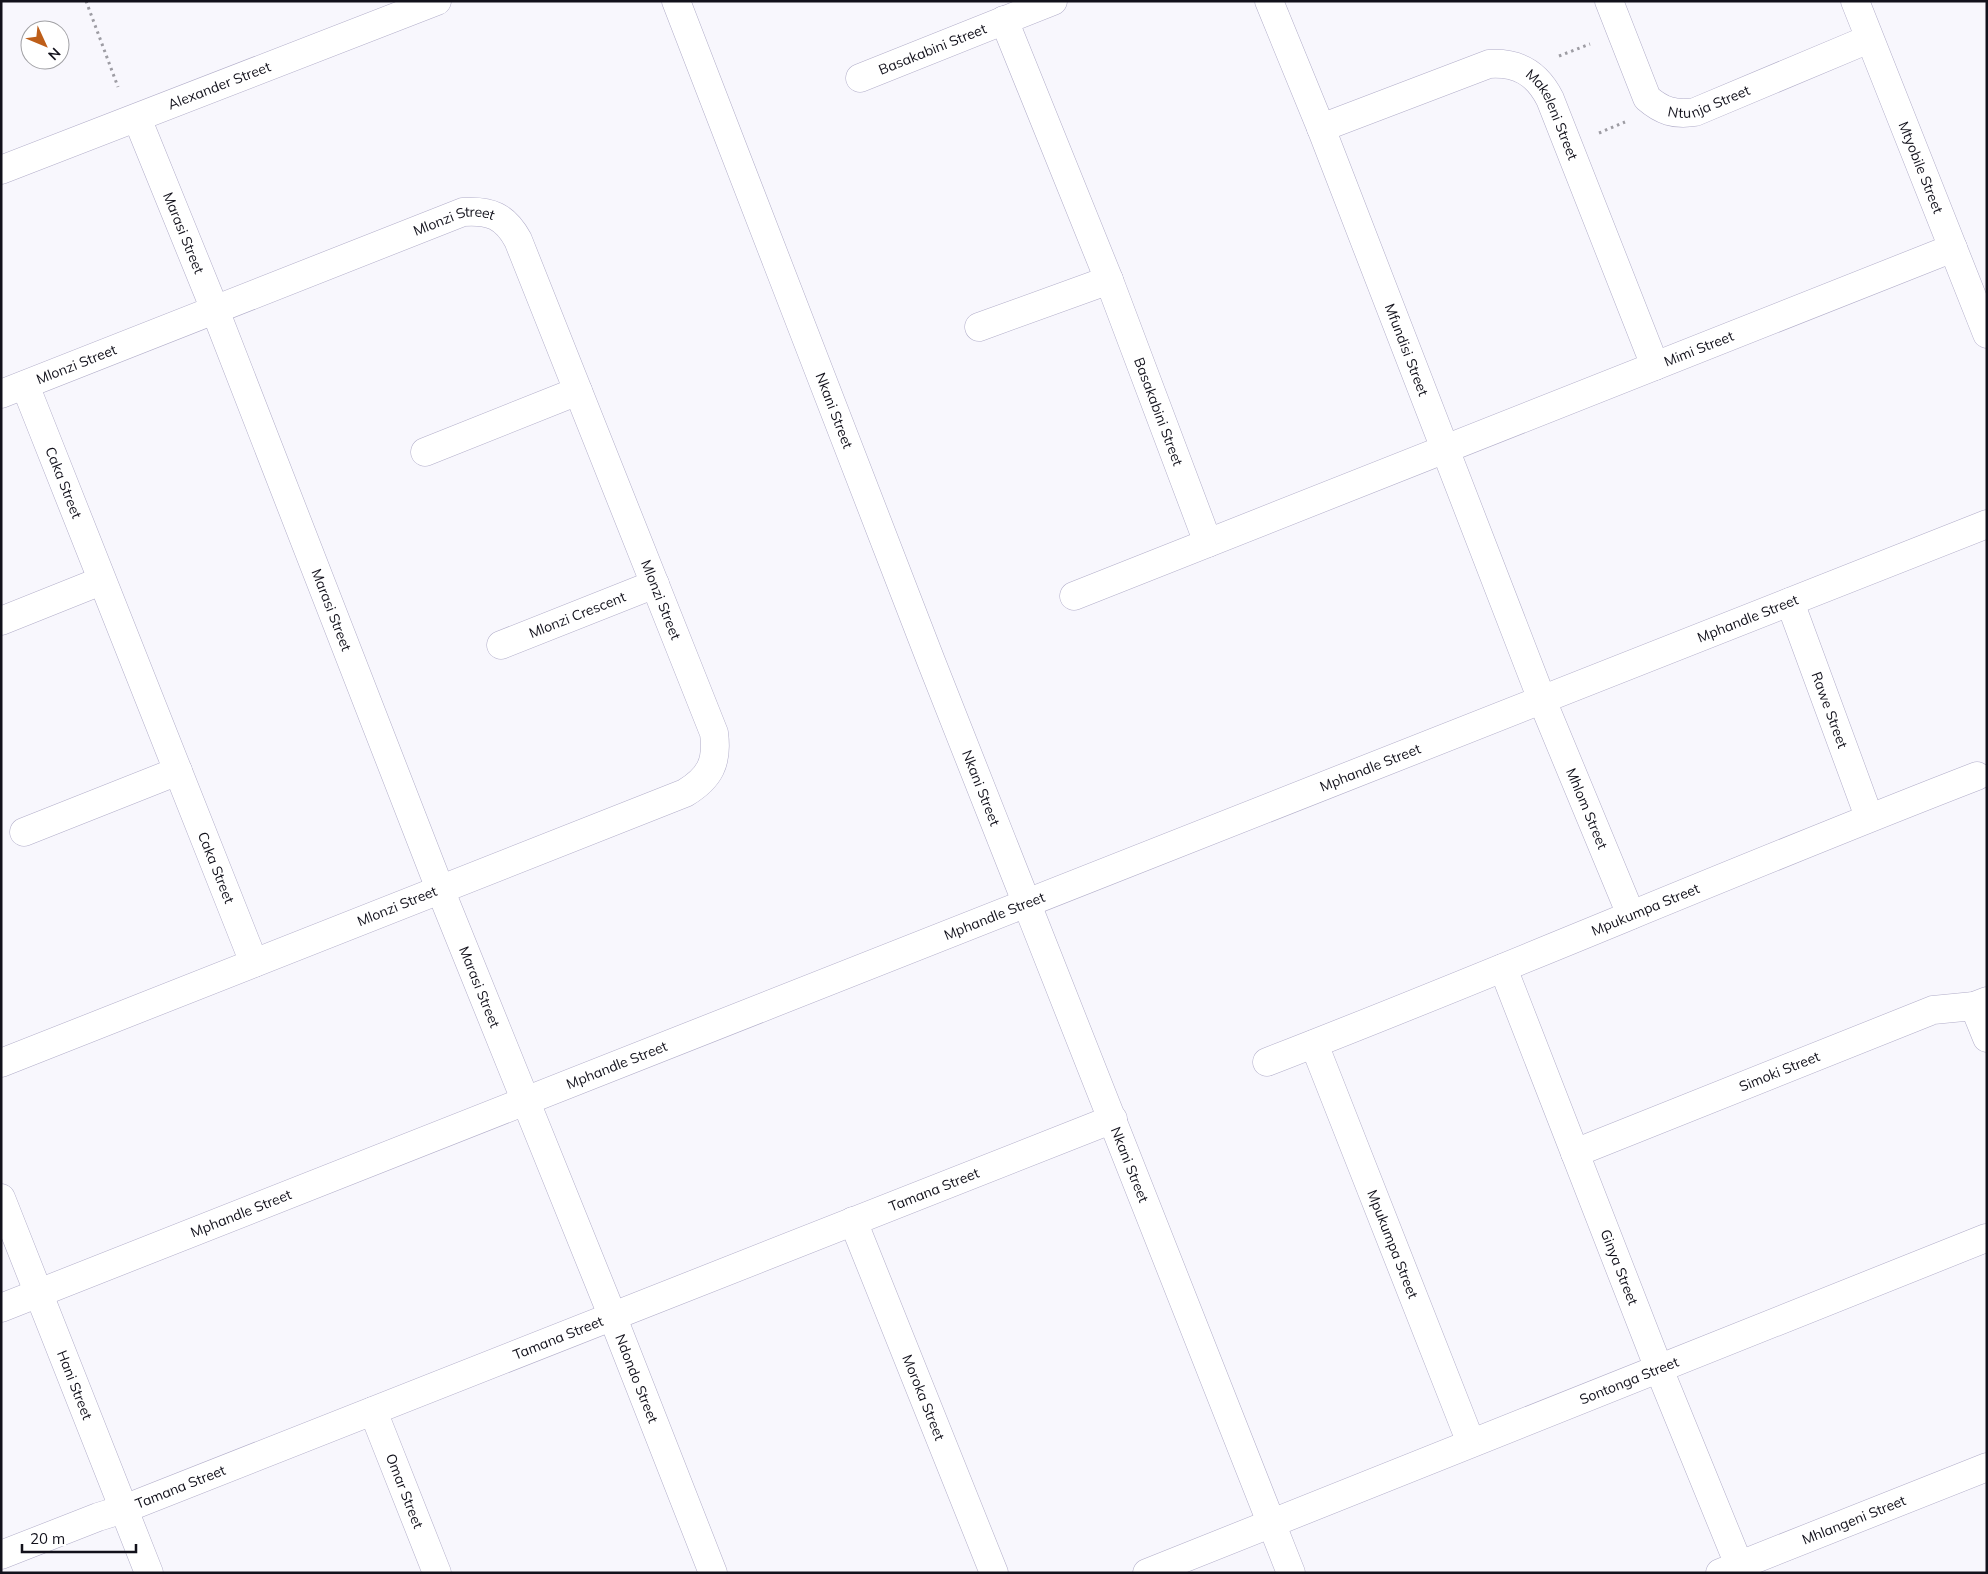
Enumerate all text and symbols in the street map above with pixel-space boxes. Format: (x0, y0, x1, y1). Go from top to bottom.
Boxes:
street label: Basakabini Street (876, 19, 989, 79)
north arrow (20, 20, 70, 70)
text: N (44, 44, 64, 64)
street label: Alexander Street (165, 57, 273, 113)
street label: Makeleni Street (1522, 65, 1582, 163)
street label: Ntunja Street (1666, 81, 1753, 122)
street label: Mtyobile Street (1895, 119, 1947, 216)
street label: Marasi Street (159, 189, 208, 276)
street label: Mlonzi Street (411, 203, 497, 240)
street label: Mfundisi Street (1381, 301, 1433, 399)
street label: Mimi Street (1661, 327, 1736, 371)
street label: Mlonzi Street (34, 340, 119, 388)
street label: Basakabini Street (1130, 355, 1187, 468)
street label: Nkani Street (811, 370, 857, 451)
street label: Caka Street (41, 444, 86, 521)
street label: Mlonzi Street (637, 557, 685, 642)
street label: Marasi Street (307, 566, 356, 654)
street label: Mlonzi Crescent (526, 588, 628, 642)
street label: Mphandle Street (1695, 590, 1801, 646)
street label: Rawe Street (1807, 669, 1852, 751)
street label: Mphandle Street (1317, 739, 1423, 796)
street label: Nkani Street (958, 747, 1004, 829)
street label: Mhlom Street (1562, 765, 1612, 852)
street label: Caka Street (194, 829, 239, 906)
street label: Mpukumpa Street (1589, 879, 1702, 940)
street label: Mlonzi Street (354, 882, 440, 930)
street label: Mphandle Street (941, 888, 1048, 944)
street label: Marasi Street (455, 943, 504, 1030)
street label: Mphandle Street (564, 1037, 670, 1093)
street label: Simoki Street (1736, 1047, 1822, 1096)
street label: Nkani Street (1107, 1124, 1153, 1205)
street label: Tamana Street (886, 1164, 982, 1216)
street label: Mphandle Street (188, 1185, 294, 1241)
street label: Mpukumpa Street (1363, 1187, 1422, 1301)
street label: Ginya Street (1597, 1227, 1642, 1308)
street label: Tamana Street (510, 1312, 606, 1364)
street label: Ndondo Street (611, 1332, 662, 1426)
street label: Hani Street (53, 1348, 97, 1422)
street label: Moroka Street (898, 1352, 949, 1443)
street label: Sontonga Street (1577, 1353, 1681, 1408)
street label: Omar Street (382, 1451, 428, 1531)
street label: Tamana Street (133, 1461, 228, 1513)
street label: Mhlangeni Street (1799, 1491, 1908, 1549)
scale bar (22, 1522, 136, 1554)
text: 20 m (30, 1529, 65, 1548)

